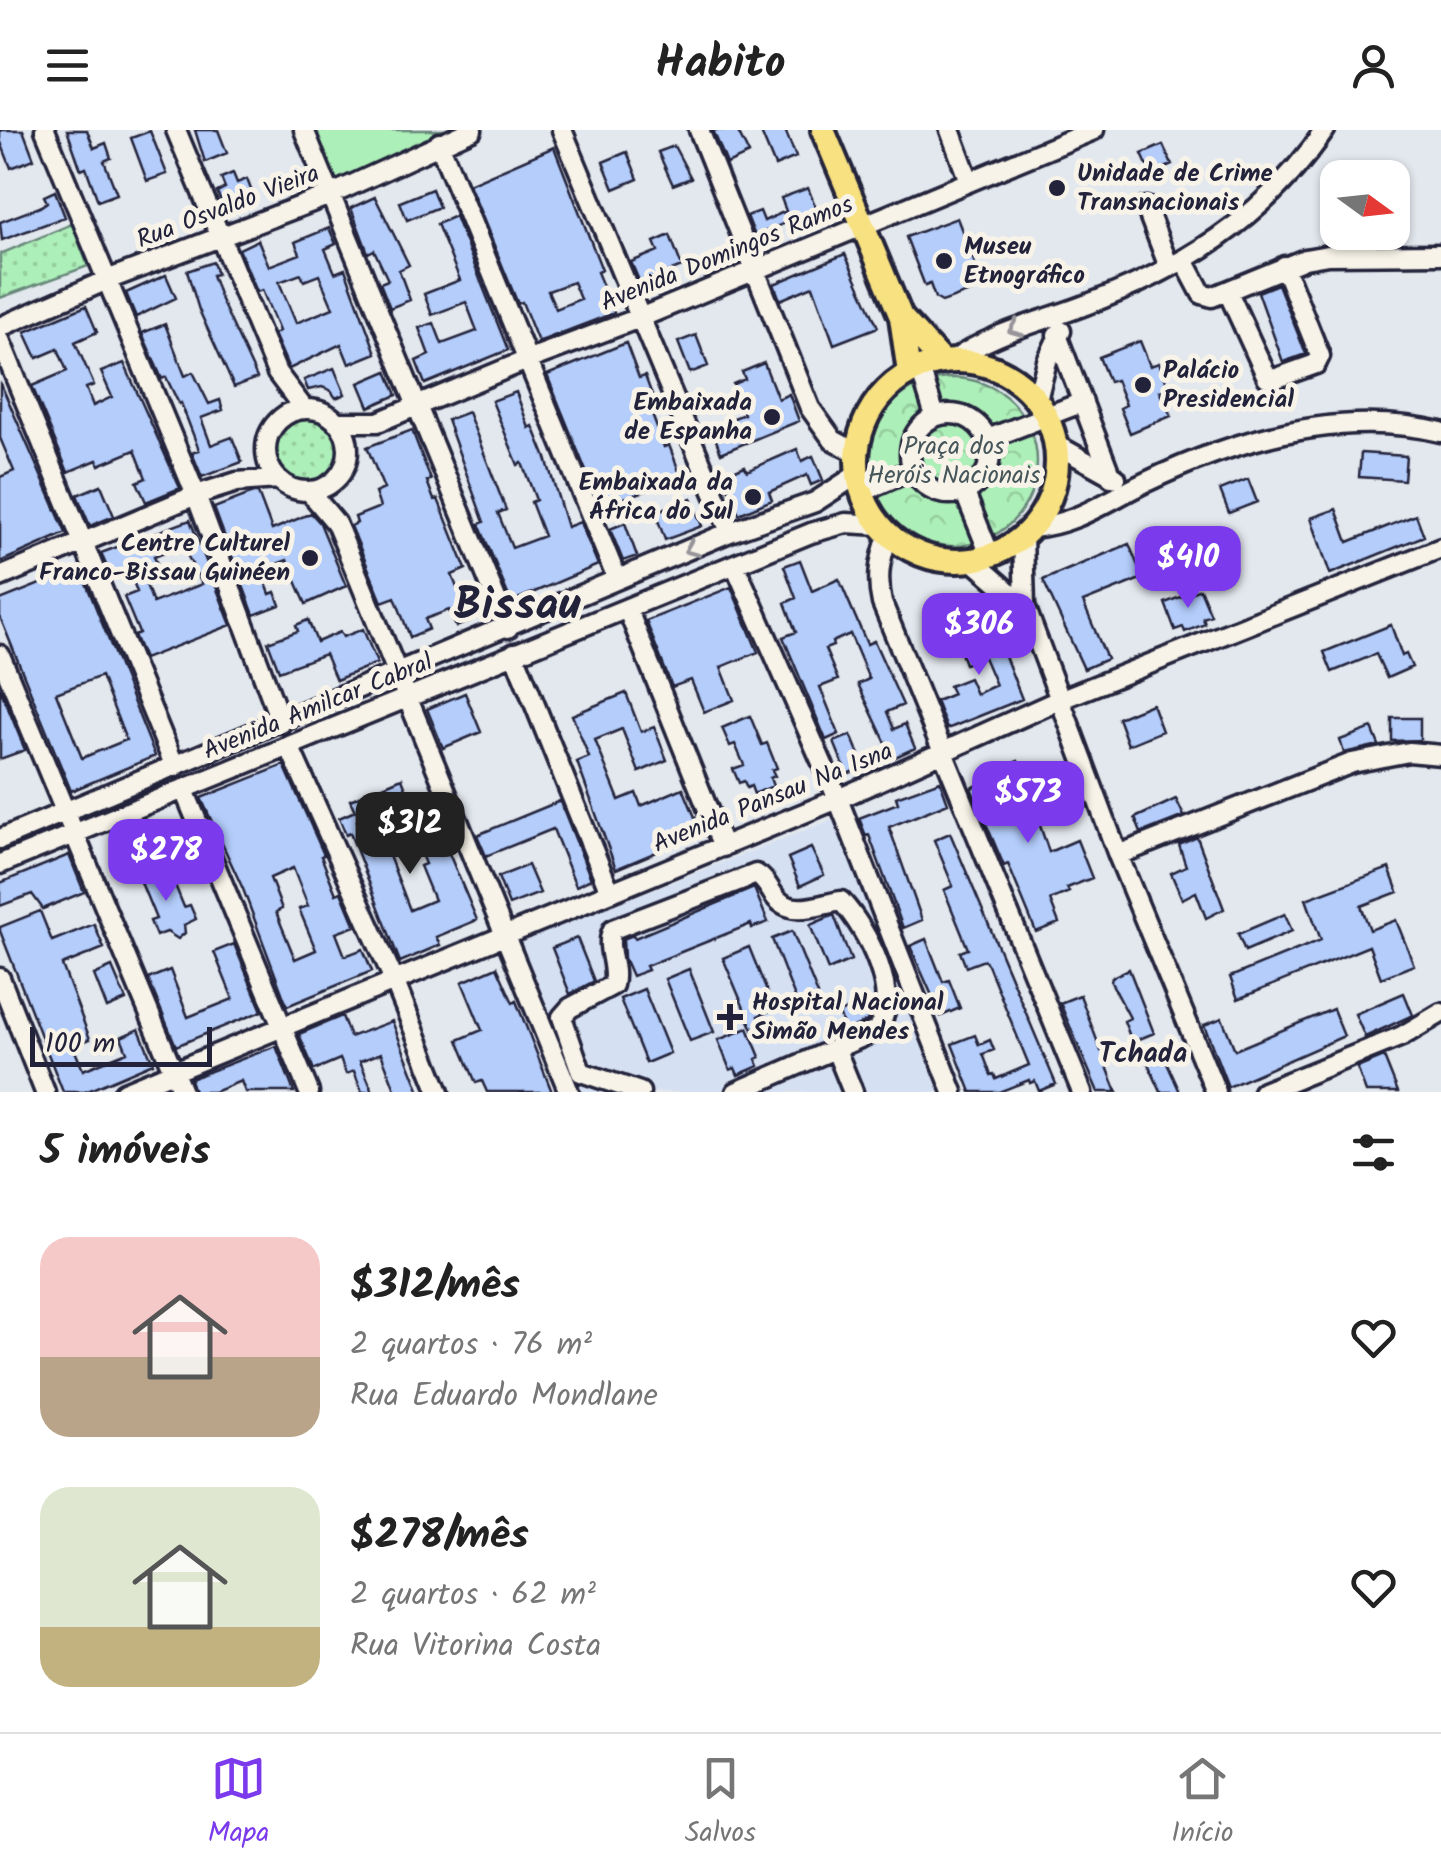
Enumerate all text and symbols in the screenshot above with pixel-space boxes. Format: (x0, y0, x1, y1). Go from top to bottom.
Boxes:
text: Habito (655, 29, 786, 101)
icon: menu (40, 38, 95, 93)
icon: person (1346, 38, 1401, 93)
street label: Rua Osvaldo Vieira (131, 154, 325, 260)
place label: Unidade de Crime Transnacionais (1077, 154, 1273, 223)
north arrow (1320, 160, 1410, 250)
map controls (1320, 160, 1410, 250)
marker: Unidade de Crime Transnacionais (1046, 177, 1068, 199)
street label: Avenida Domingos Ramos (595, 185, 860, 323)
place label: Museu Etnográfico (964, 227, 1085, 296)
marker: Museu Etnográfico (933, 250, 955, 272)
one-way arrow (1007, 318, 1025, 338)
place label: Palácio Presidencial (1163, 351, 1294, 420)
marker: Palácio Presidencial (1132, 374, 1154, 396)
place label: Embaixada de Espanha (624, 383, 752, 452)
marker: Embaixada de Espanha (761, 406, 783, 428)
park label: Praça dos Heróis Nacionais (868, 427, 1041, 496)
place label: Embaixada da África do Sul (579, 463, 733, 532)
marker: Embaixada da África do Sul (742, 486, 764, 508)
place label: Centre Culturel Franco-Bissau Guinéen (39, 524, 290, 593)
pin: $410 (1129, 526, 1247, 611)
text: $410 (1157, 533, 1219, 584)
one-way arrow (683, 537, 701, 557)
marker: Centre Culturel Franco-Bissau Guinéen (299, 547, 321, 569)
district label: Bissau (454, 571, 581, 643)
pin: $306 (920, 593, 1038, 678)
text: $306 (944, 600, 1014, 651)
street label: Avenida Amilcar Cabral (197, 643, 439, 771)
street label: Avenida Pansau Na Isna (647, 732, 899, 864)
pin: $573 (969, 761, 1087, 846)
text: $573 (994, 768, 1062, 819)
pin: $312 (351, 792, 469, 877)
text: $312 (378, 799, 442, 850)
pin: $278 (107, 819, 225, 904)
text: $278 (130, 826, 202, 877)
place label: Hospital Nacional Simão Mendes (752, 983, 944, 1052)
marker: Hospital Nacional Simão Mendes (717, 1004, 743, 1030)
scale bar (30, 1022, 212, 1066)
text: 100 m (45, 1022, 115, 1067)
district label: Tchada (1099, 1032, 1187, 1077)
text: 5 imóveis (40, 1119, 210, 1186)
icon: filters (1346, 1125, 1401, 1180)
text: $312/mês (350, 1253, 520, 1320)
icon: home (120, 1277, 240, 1397)
icon: heart (1346, 1310, 1401, 1365)
text: 2 quartos · 76 m² (350, 1320, 592, 1371)
text: Rua Eduardo Mondlane (350, 1371, 658, 1422)
text: $278/mês (350, 1503, 529, 1570)
icon: home (120, 1527, 240, 1647)
icon: heart (1346, 1560, 1401, 1615)
text: 2 quartos · 62 m² (350, 1570, 596, 1621)
text: Rua Vitorina Costa (350, 1621, 601, 1672)
tab: Mapa (208, 1751, 269, 1856)
tab: Salvos (685, 1751, 756, 1856)
tab: Início (1171, 1751, 1233, 1856)

